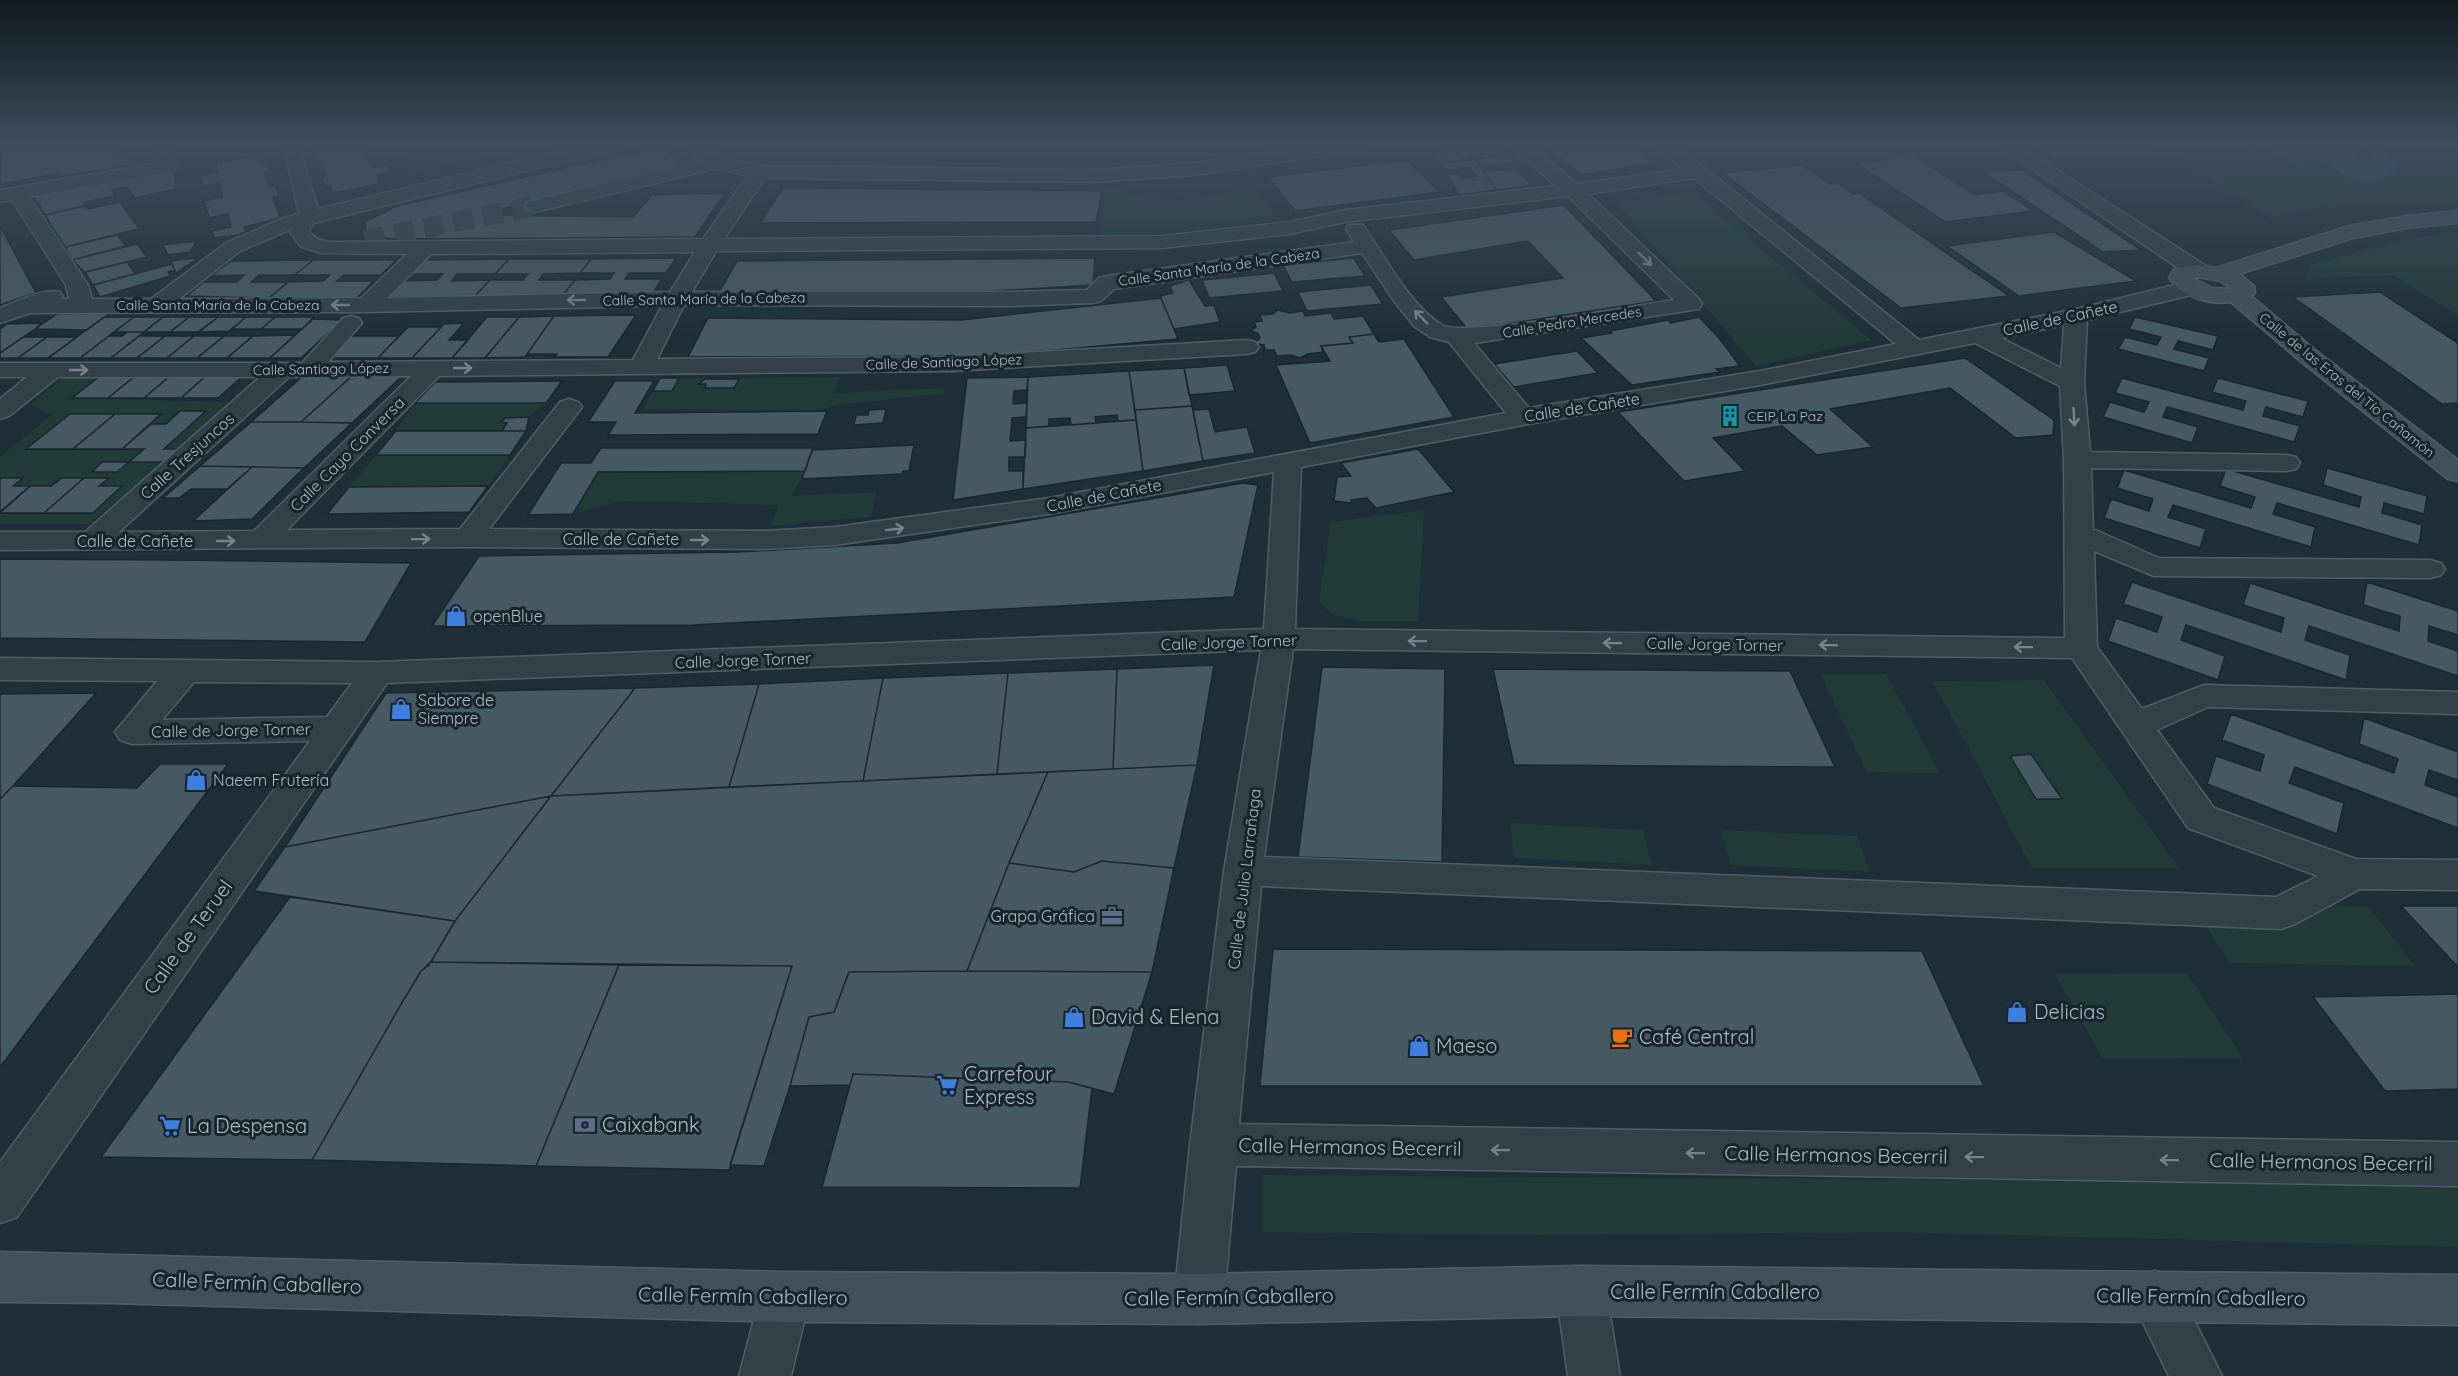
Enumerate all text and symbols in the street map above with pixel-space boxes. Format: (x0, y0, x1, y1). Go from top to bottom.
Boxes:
street label: Calle Santa María de la Cabeza (1117, 244, 1321, 290)
one-way arrow (1638, 252, 1653, 267)
street label: Calle Santa María de la Cabeza (602, 288, 806, 310)
one-way arrow (567, 295, 587, 306)
street label: Calle Santa María de la Cabeza (117, 296, 319, 314)
street label: Calle de Cañete (2001, 296, 2119, 340)
one-way arrow (330, 299, 350, 311)
street label: Calle Pedro Mercedes (1501, 302, 1643, 342)
street label: Calle de las Eras del Tío Cañamón (2256, 309, 2438, 461)
one-way arrow (1414, 310, 1428, 325)
street label: Calle de Santiago López (866, 350, 1023, 374)
street label: Calle Santiago López (253, 359, 389, 379)
one-way arrow (453, 362, 473, 374)
one-way arrow (69, 364, 89, 376)
street label: Calle de Cañete (1523, 388, 1641, 426)
street label: Calle Cayo Conversa (285, 392, 409, 516)
building icon: CEIP La Paz (1718, 404, 1742, 428)
one-way arrow (2069, 406, 2080, 426)
place label: CEIP La Paz (1747, 407, 1823, 425)
street label: Calle Tresjuncos (136, 408, 238, 504)
street label: Calle de Cañete (1045, 474, 1163, 516)
one-way arrow (885, 523, 904, 534)
street label: Calle de Cañete (563, 529, 679, 549)
street label: Calle de Cañete (77, 531, 193, 551)
one-way arrow (411, 533, 431, 545)
one-way arrow (690, 534, 710, 546)
one-way arrow (216, 535, 236, 547)
shop icon: openBlue (444, 604, 468, 628)
place label: openBlue (473, 606, 543, 626)
street label: Calle Jorge Torner (1160, 630, 1298, 654)
street label: Calle Jorge Torner (1647, 633, 1783, 655)
one-way arrow (1407, 635, 1427, 647)
one-way arrow (1602, 637, 1622, 649)
one-way arrow (1818, 639, 1838, 651)
one-way arrow (2013, 641, 2033, 653)
street label: Calle Jorge Torner (674, 648, 812, 672)
place label: Sabore de Siempre (418, 690, 494, 728)
shop icon: Sabore de Siempre (389, 697, 413, 721)
street label: Calle de Jorge Torner (151, 719, 311, 741)
shop icon: Naeem Frutería (184, 768, 208, 792)
place label: Naeem Frutería (213, 770, 329, 790)
street label: Calle de Julio Larrañaga (1223, 788, 1265, 970)
street label: Calle de Teruel (138, 874, 238, 999)
office icon: Grapa Gráfica (1100, 904, 1124, 928)
place label: Grapa Gráfica (991, 906, 1095, 926)
place label: Delicias (2034, 999, 2105, 1024)
shop icon: Delicias (2005, 1000, 2029, 1024)
place label: David & Elena (1091, 1004, 1219, 1029)
shop icon: David & Elena (1062, 1005, 1086, 1029)
place label: Café Central (1639, 1024, 1754, 1049)
cafe icon: Café Central (1610, 1025, 1634, 1049)
place label: Maeso (1436, 1033, 1497, 1058)
shop icon: Maeso (1407, 1034, 1431, 1058)
place label: Carrefour Express (964, 1061, 1053, 1109)
supermarket icon: Carrefour Express (935, 1073, 959, 1097)
place label: Caixabank (602, 1112, 700, 1137)
place label: La Despensa (187, 1113, 307, 1138)
bank icon: Caixabank (573, 1113, 597, 1137)
supermarket icon: La Despensa (158, 1114, 182, 1138)
street label: Calle Hermanos Becerril (1238, 1132, 1462, 1161)
street label: Calle Hermanos Becerril (1724, 1140, 1948, 1169)
one-way arrow (1490, 1144, 1510, 1155)
one-way arrow (1685, 1147, 1705, 1158)
street label: Calle Hermanos Becerril (2209, 1147, 2433, 1176)
one-way arrow (1964, 1151, 1984, 1163)
one-way arrow (2159, 1154, 2179, 1166)
street label: Calle Fermín Caballero (152, 1266, 362, 1299)
street label: Calle Fermín Caballero (1610, 1279, 1820, 1304)
street label: Calle Fermín Caballero (638, 1281, 848, 1310)
street label: Calle Fermín Caballero (1124, 1282, 1334, 1311)
street label: Calle Fermín Caballero (2096, 1282, 2306, 1311)

